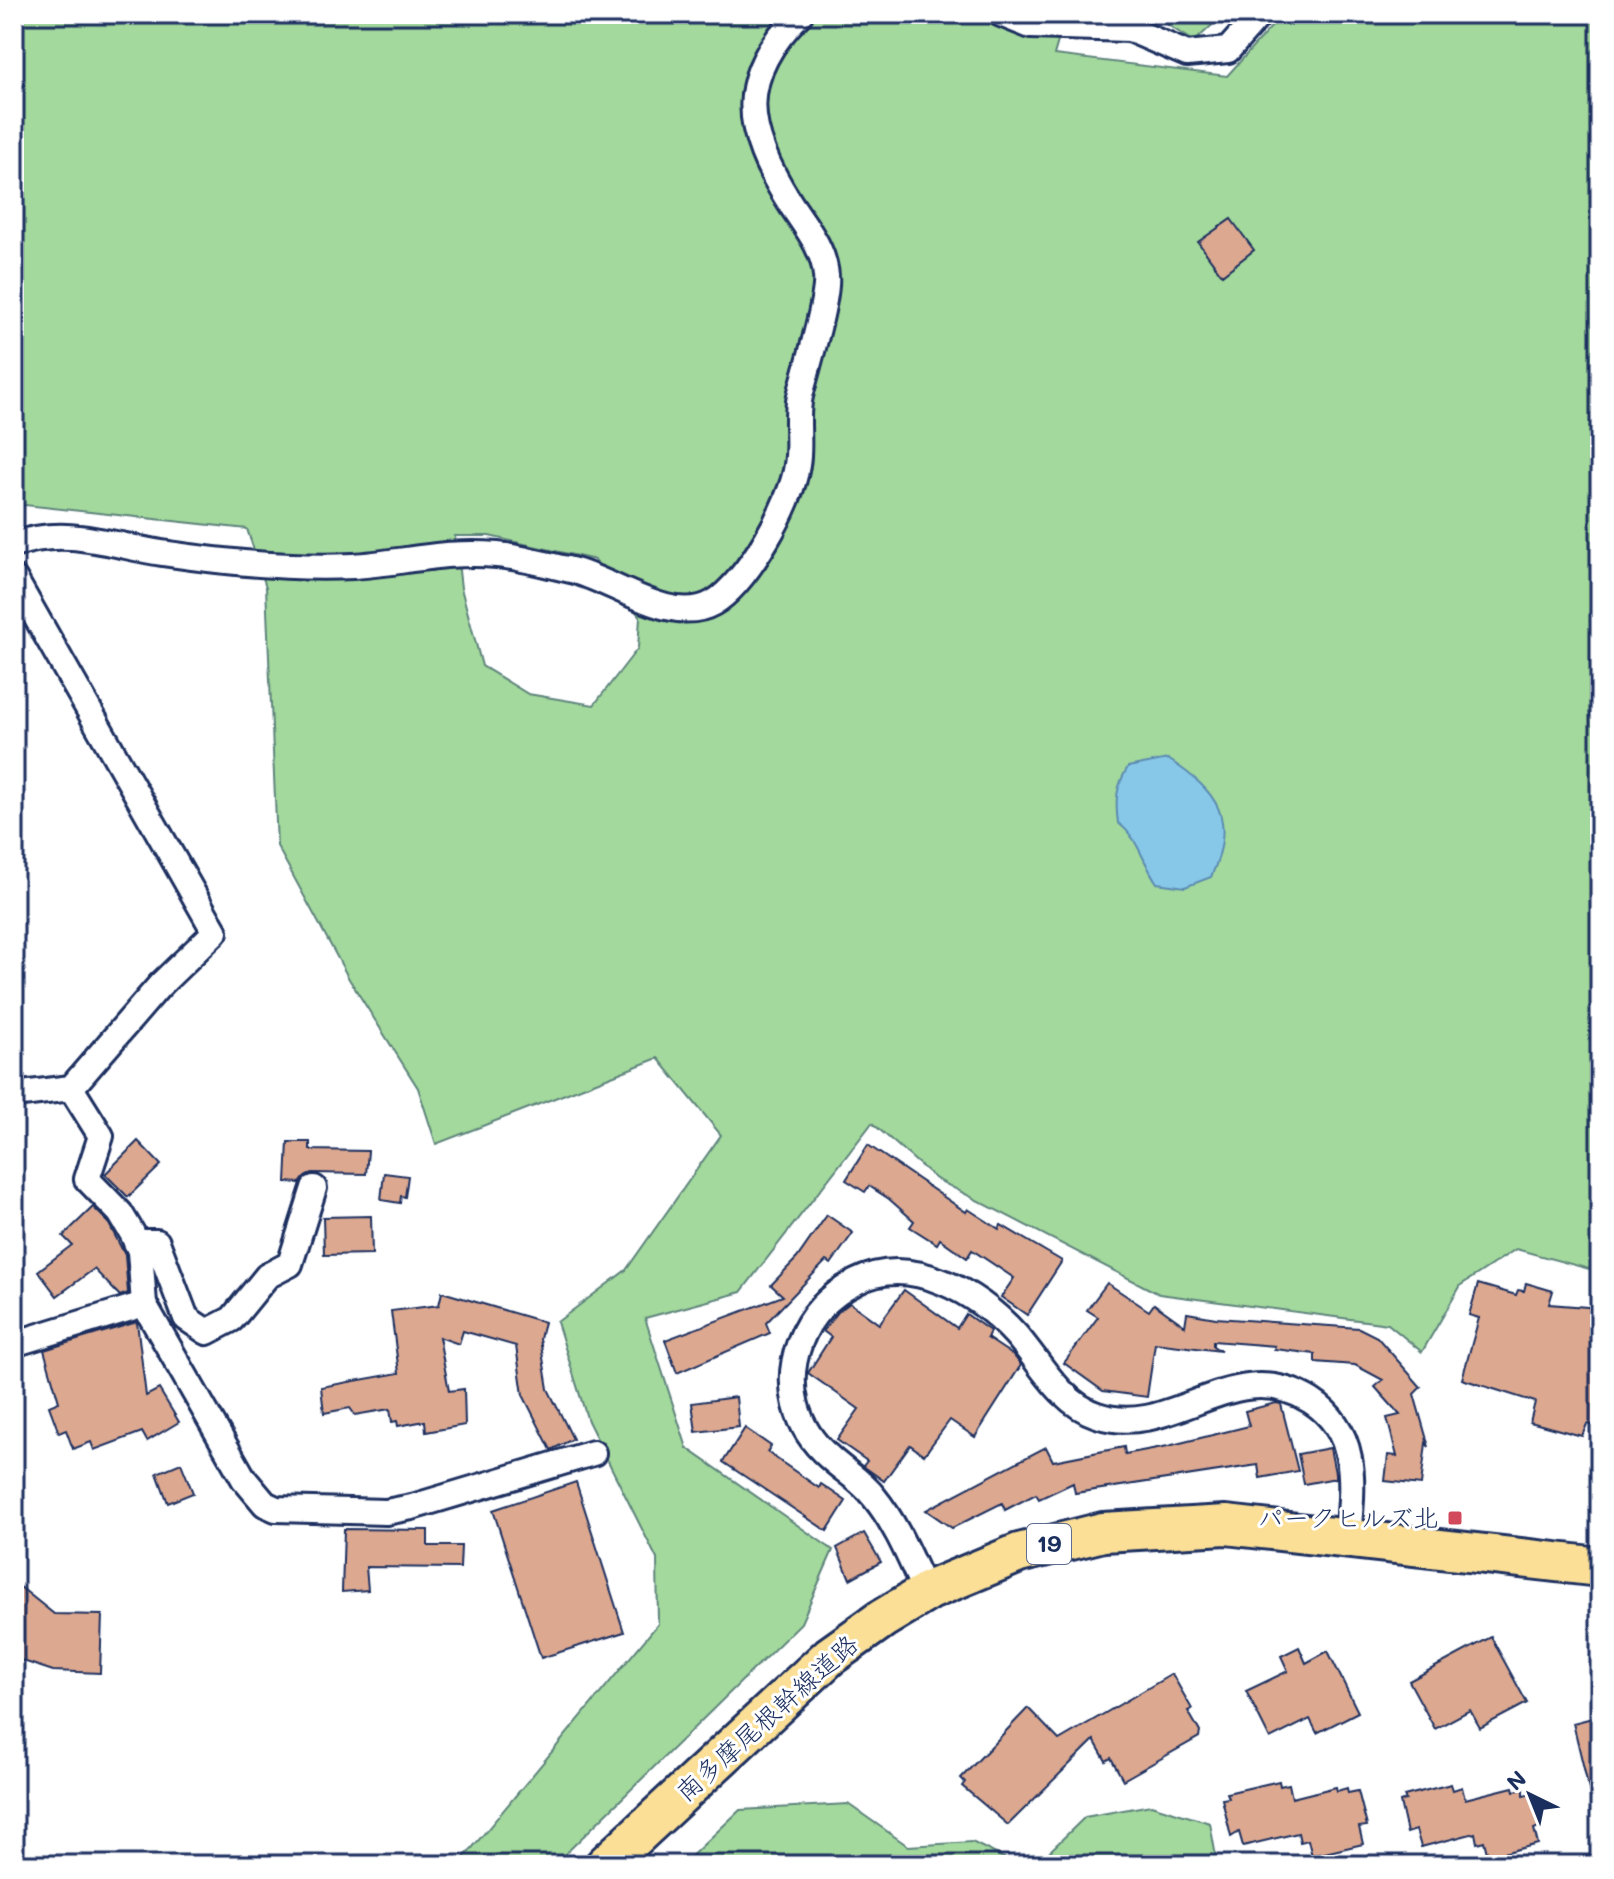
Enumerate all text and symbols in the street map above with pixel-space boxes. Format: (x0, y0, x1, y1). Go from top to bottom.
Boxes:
place label: パークヒルズ北 (1258, 1500, 1439, 1534)
marker: パークヒルズ北 (1446, 1509, 1464, 1527)
road number: 19 (1027, 1524, 1071, 1564)
street label: 南多摩尾根幹線道路 (668, 1626, 865, 1808)
north arrow (1490, 1755, 1570, 1835)
text: N (1500, 1764, 1532, 1796)

